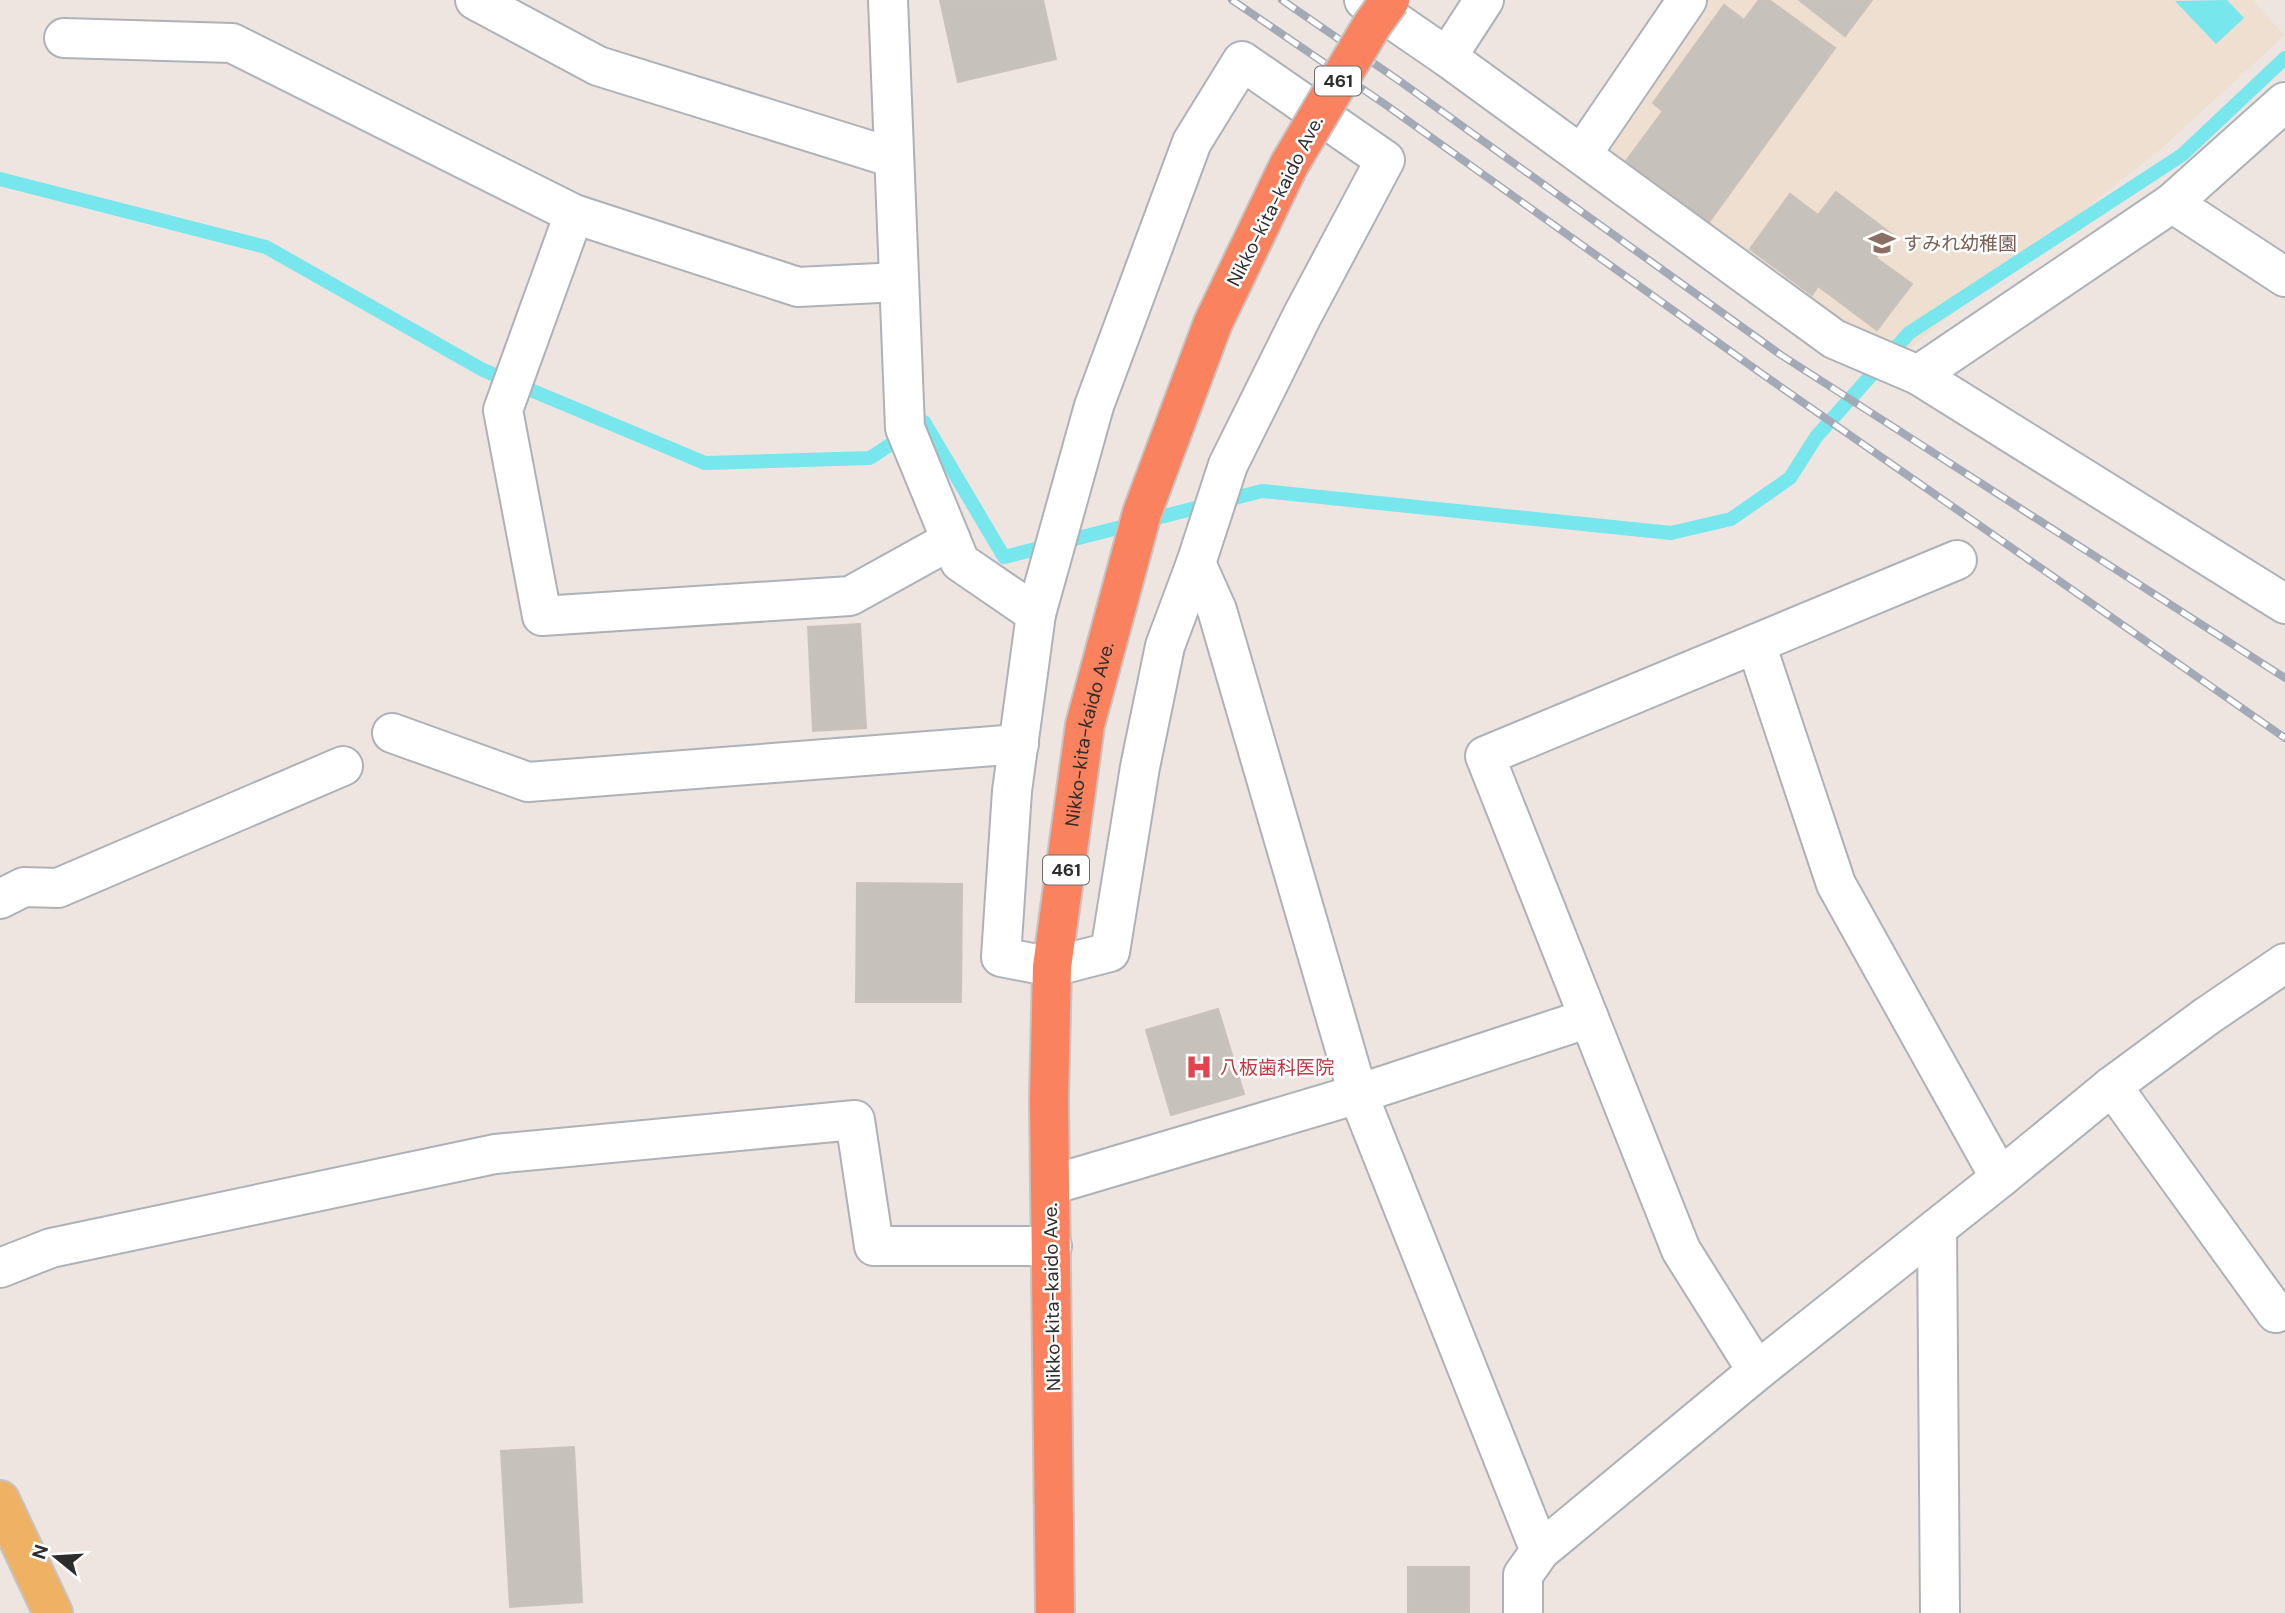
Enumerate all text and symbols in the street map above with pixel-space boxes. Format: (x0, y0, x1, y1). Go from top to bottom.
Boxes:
road number: 461 (1315, 66, 1361, 96)
street label: Nikko-kita-kaido Ave. (1221, 111, 1329, 291)
school or university icon: すみれ幼稚園 (1867, 228, 1897, 258)
place label: すみれ幼稚園 (1903, 231, 2017, 256)
street label: Nikko-kita-kaido Ave. (1059, 639, 1119, 828)
road number: 461 (1043, 856, 1089, 884)
hospital icon: 八板歯科医院 (1184, 1052, 1214, 1082)
place label: 八板歯科医院 (1220, 1055, 1334, 1080)
street label: Nikko-kita-kaido Ave. (1038, 1203, 1066, 1391)
north arrow (21, 1522, 91, 1592)
text: N (26, 1541, 54, 1562)

